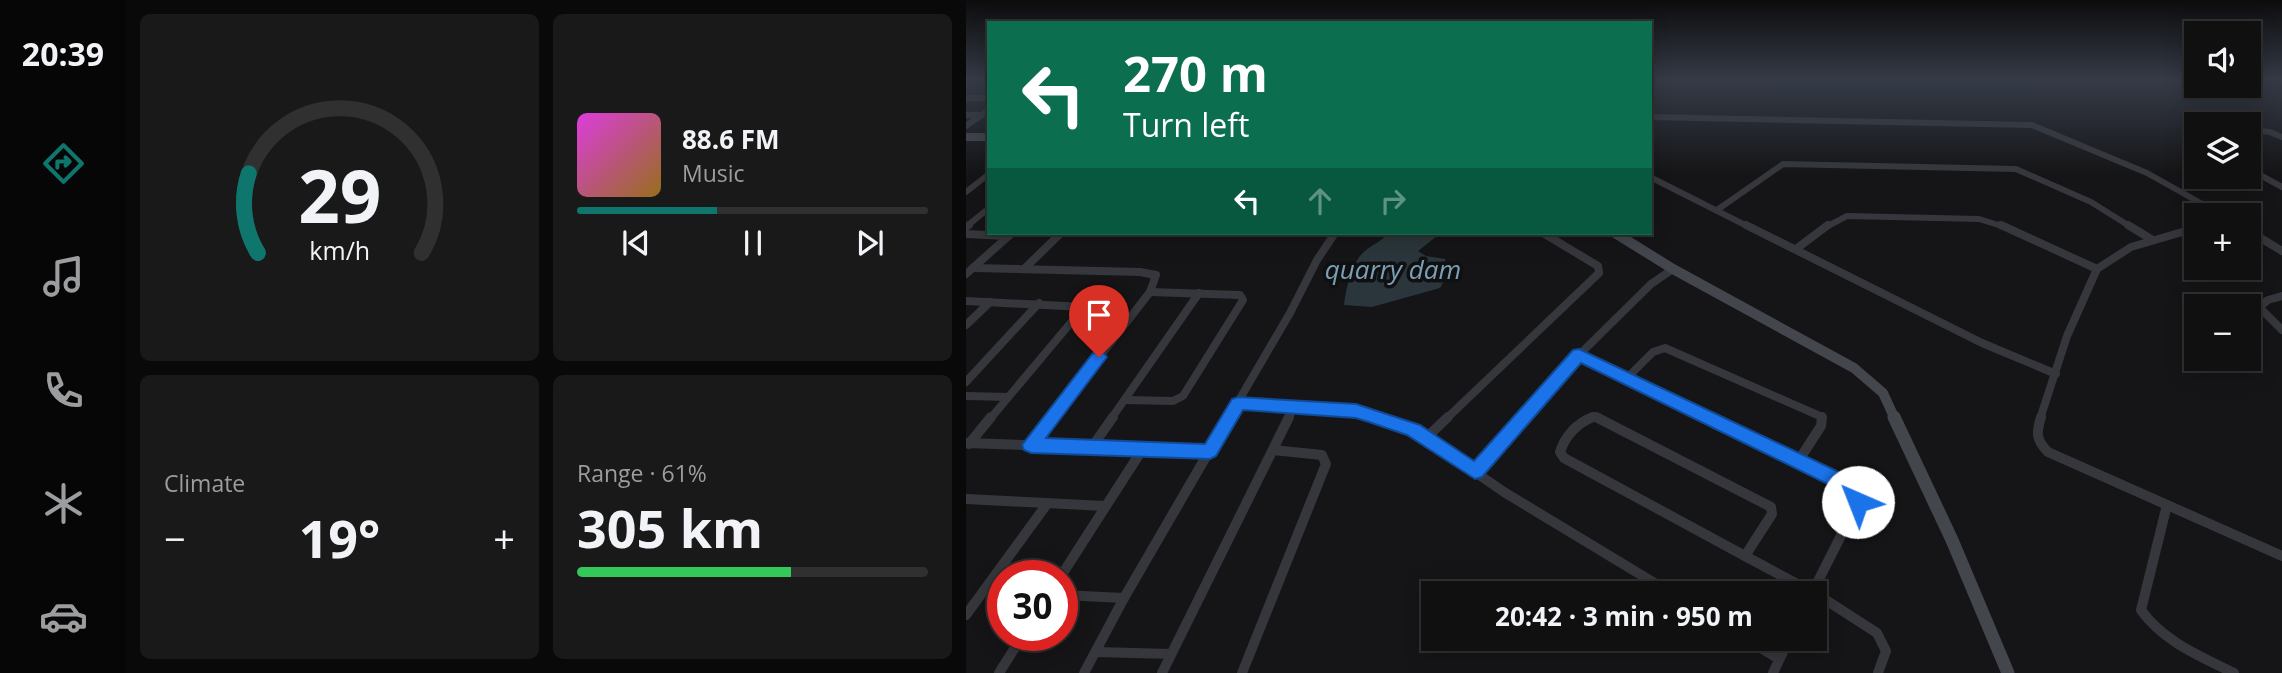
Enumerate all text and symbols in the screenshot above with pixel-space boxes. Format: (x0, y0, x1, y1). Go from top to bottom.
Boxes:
map controls (2184, 21, 2261, 371)
button: sound (2184, 21, 2261, 98)
text: 20:39 (22, 32, 104, 75)
text: 270 m (1123, 40, 1268, 106)
icon: left (1008, 49, 1099, 140)
text: Turn left (1123, 103, 1249, 146)
button: layers (2184, 112, 2261, 189)
text: 88.6 FM (682, 121, 780, 157)
icon: directions (39, 139, 88, 188)
text: 29 (298, 146, 381, 245)
text: Music (682, 157, 745, 189)
icon: left (1228, 182, 1266, 220)
icon: ahead (1301, 182, 1339, 220)
icon: right (1374, 182, 1412, 220)
button: + (2184, 203, 2261, 280)
icon: previous (617, 224, 655, 262)
icon: pause (734, 224, 772, 262)
icon: next (851, 224, 889, 262)
text: km/h (309, 233, 370, 267)
water label: quarry dam (1325, 251, 1461, 287)
icon: music (39, 252, 88, 301)
pin (1069, 285, 1129, 357)
button: − (2184, 294, 2261, 371)
icon: arrive (1080, 296, 1118, 334)
icon: phone (39, 366, 88, 415)
text: Range · 61% (577, 457, 707, 489)
position arrow (1821, 465, 1895, 539)
text: Climate (164, 467, 245, 499)
icon: climate (39, 479, 88, 528)
text: 305 km (577, 492, 763, 563)
text: 19° (299, 502, 380, 573)
text: − (164, 512, 186, 564)
text: + (493, 512, 515, 564)
speed limit sign: 30 (987, 560, 1078, 651)
icon: car (39, 592, 88, 641)
text: 20:42 · 3 min · 950 m (1495, 598, 1753, 634)

